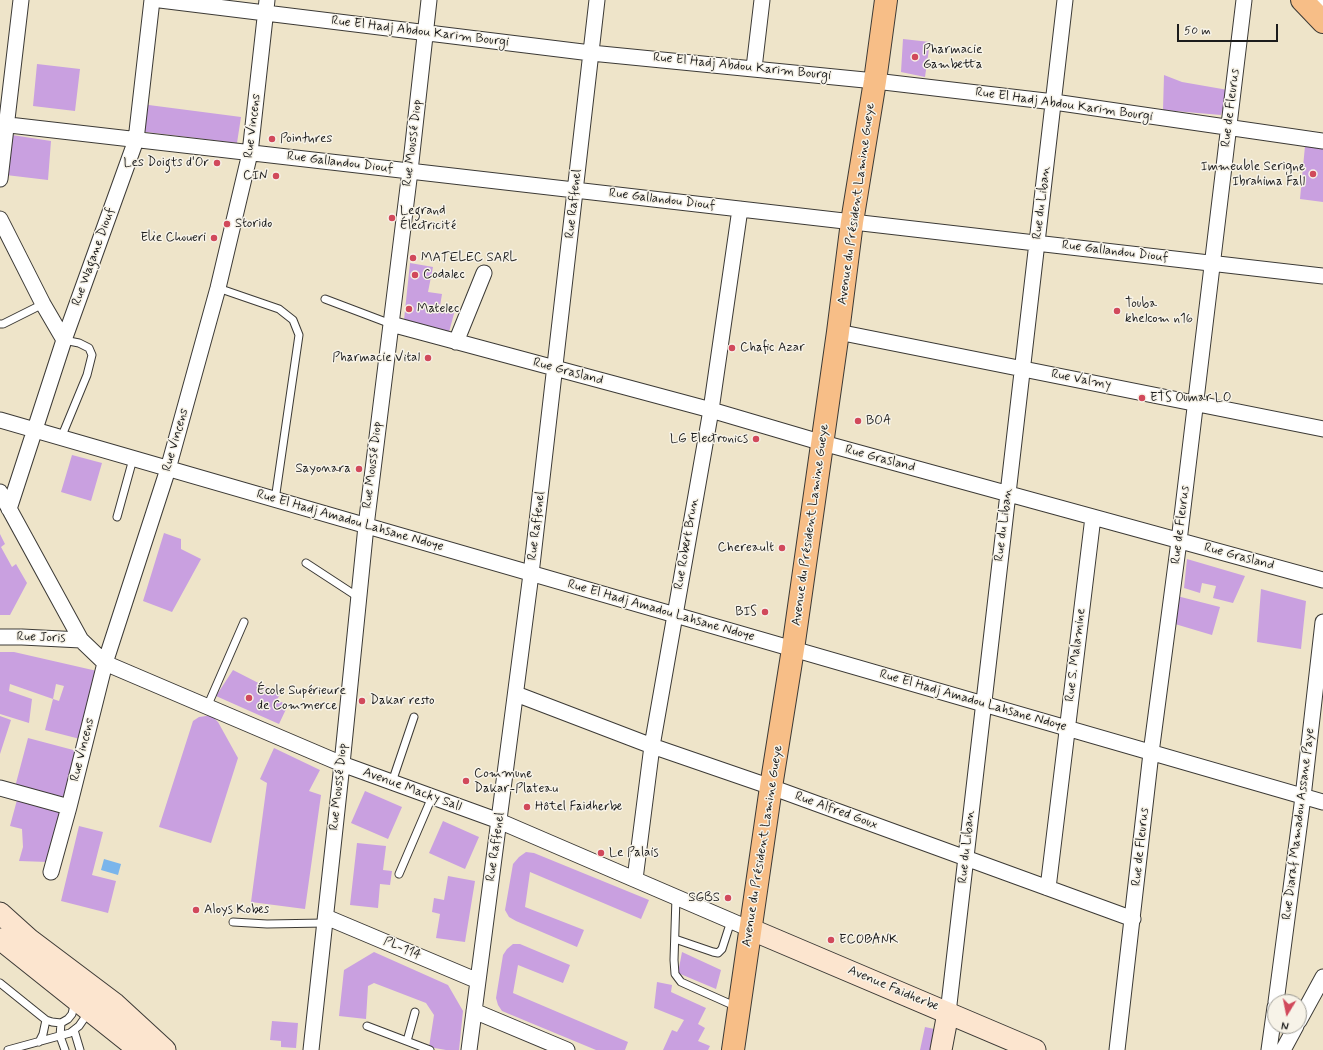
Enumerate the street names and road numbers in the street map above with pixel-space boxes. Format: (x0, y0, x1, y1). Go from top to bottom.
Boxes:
street label: Rue El Hadj Abdou Karim Bourgi (330, 13, 510, 51)
street label: Rue El Hadj Abdou Karim Bourgi (652, 50, 832, 84)
street label: Rue de Fleurus (1218, 68, 1244, 148)
street label: Rue El Hadj Abdou Karim Bourgi (974, 85, 1154, 125)
street label: Rue Vincens (241, 93, 265, 159)
street label: Rue Moussé Diop (400, 99, 426, 187)
street label: Avenue du Président Lamine Gueye (835, 102, 879, 306)
street label: Rue Gallandou Diouf (286, 149, 394, 177)
street label: Rue du Liban (1030, 166, 1054, 240)
street label: Rue Raffenel (563, 169, 585, 239)
street label: Rue Gallandou Diouf (608, 186, 716, 214)
street label: Rue Wagane Diouf (69, 206, 119, 308)
street label: Rue Gallandou Diouf (1061, 238, 1169, 266)
street label: Rue Grasland (531, 355, 605, 389)
street label: Rue Valmy (1050, 367, 1112, 393)
street label: Rue Vincens (160, 407, 192, 473)
street label: Rue Moussé Diop (360, 421, 386, 509)
street label: Avenue du Président Lamine Gueye (789, 423, 833, 627)
street label: Rue Grasland (843, 442, 917, 476)
street label: Rue de Fleurus (1168, 485, 1194, 565)
street label: Rue El Hadj Amadou Lahsane Ndoye (255, 487, 445, 555)
street label: Rue du Liban (992, 488, 1016, 562)
street label: Rue Raffenel (525, 491, 549, 561)
street label: Rue Robert Brun (671, 497, 703, 591)
street label: Rue Grasland (1202, 540, 1276, 574)
street label: Rue El Hadj Amadou Lahsane Ndoye (566, 577, 756, 645)
street label: Rue S. Malamine (1063, 607, 1089, 703)
street label: Rue Joris (16, 629, 66, 647)
street label: Rue El Hadj Amadou Lahsane Ndoye (878, 667, 1068, 735)
street label: Rue Vincens (68, 717, 98, 783)
street label: Rue Diaraf Mamadou Assane Paye (1279, 727, 1319, 921)
street label: Rue Moussé Diop (327, 743, 351, 831)
street label: Avenue du Président Lamine Gueye (739, 744, 787, 948)
street label: Avenue Macky Sall (360, 765, 464, 815)
street label: Rue Alfred Goux (792, 789, 880, 833)
street label: Rue de Fleurus (1129, 807, 1153, 887)
street label: Rue du Liban (955, 810, 979, 884)
street label: Rue Raffenel (483, 811, 509, 883)
street label: PL-114 (381, 934, 423, 964)
street label: Avenue Faidherbe (845, 963, 941, 1015)

